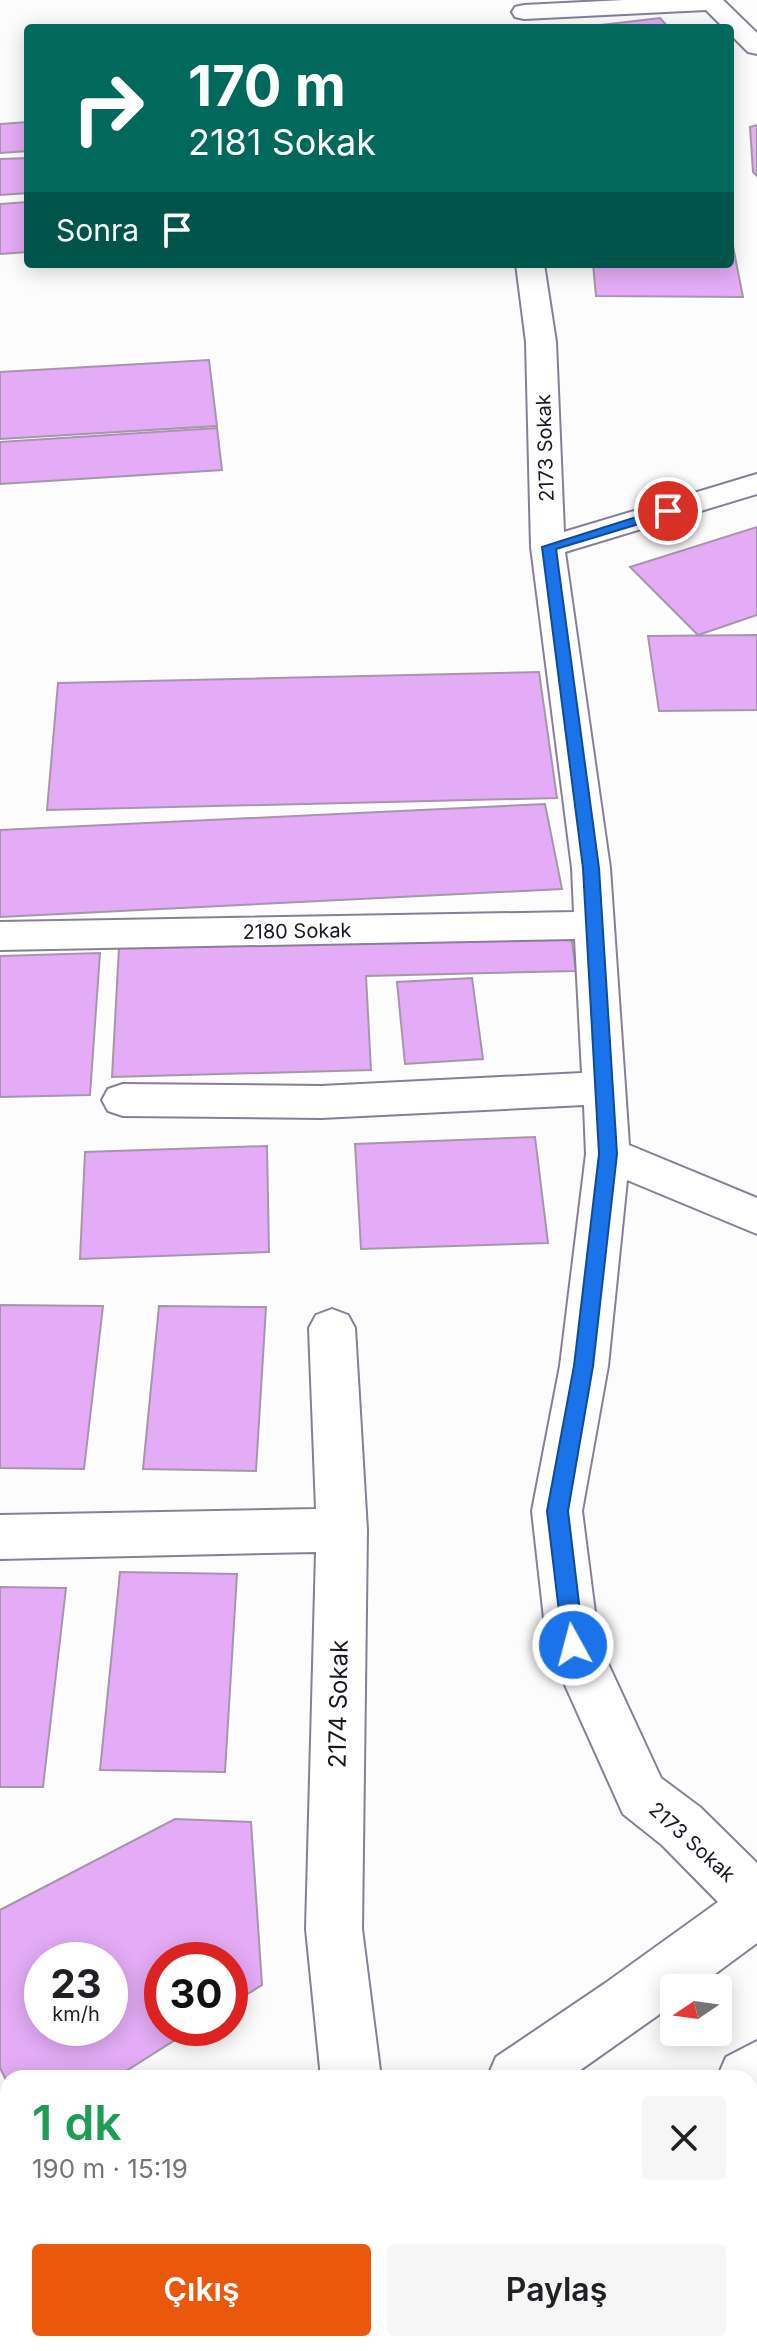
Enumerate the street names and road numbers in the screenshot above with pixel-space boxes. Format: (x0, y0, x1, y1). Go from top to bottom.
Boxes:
street label: 2173 Sokak (531, 394, 559, 502)
street label: 2180 Sokak (242, 918, 352, 944)
street label: 2174 Sokak (322, 1640, 354, 1768)
street label: 2173 Sokak (644, 1797, 740, 1887)

